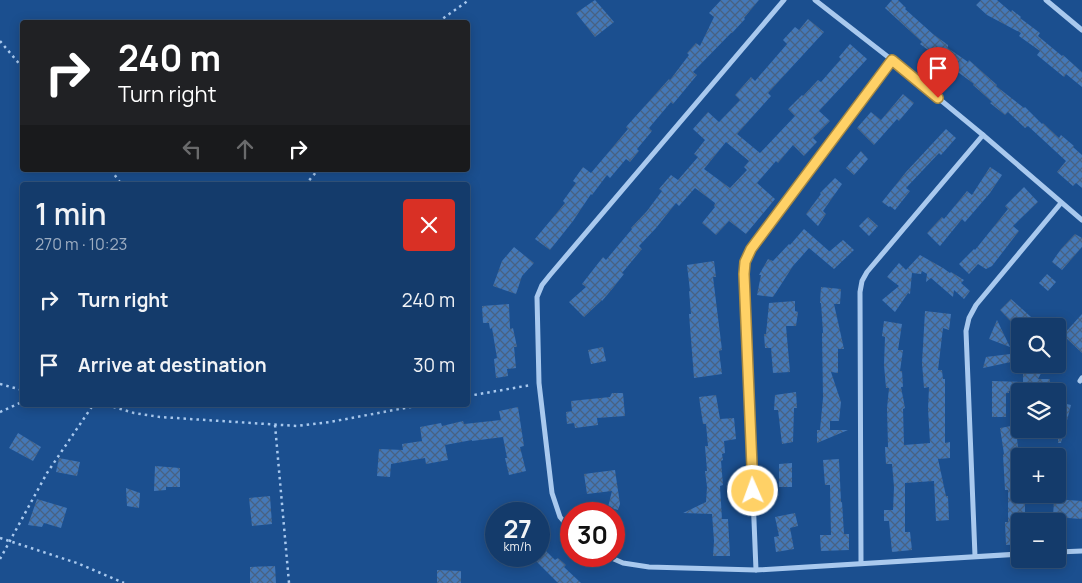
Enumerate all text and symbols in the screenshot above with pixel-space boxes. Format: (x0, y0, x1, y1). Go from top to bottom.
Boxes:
text: 240 m (118, 34, 221, 82)
icon: right (35, 40, 100, 105)
pin (917, 47, 959, 98)
icon: arrive (924, 54, 952, 82)
text: Turn right (118, 79, 216, 109)
icon: left (178, 135, 206, 163)
icon: ahead (231, 135, 259, 163)
icon: right (284, 135, 312, 163)
text: 1 min (35, 193, 107, 234)
button: close (403, 199, 455, 251)
text: 270 m · 10:23 (35, 233, 127, 255)
icon: right (35, 286, 63, 314)
text: Turn right (78, 287, 168, 313)
text: 240 m (402, 287, 455, 313)
map controls (1011, 318, 1066, 568)
button: search (1011, 318, 1066, 373)
icon: arrive (35, 351, 63, 379)
text: Arrive at destination (78, 352, 267, 378)
text: 30 m (413, 352, 455, 378)
button: layers (1011, 383, 1066, 438)
button: + (1011, 448, 1066, 503)
position arrow (726, 464, 778, 516)
speed limit sign: 30 (560, 502, 625, 567)
text: 27 (503, 511, 532, 546)
button: − (1011, 513, 1066, 568)
text: km/h (504, 538, 531, 555)

